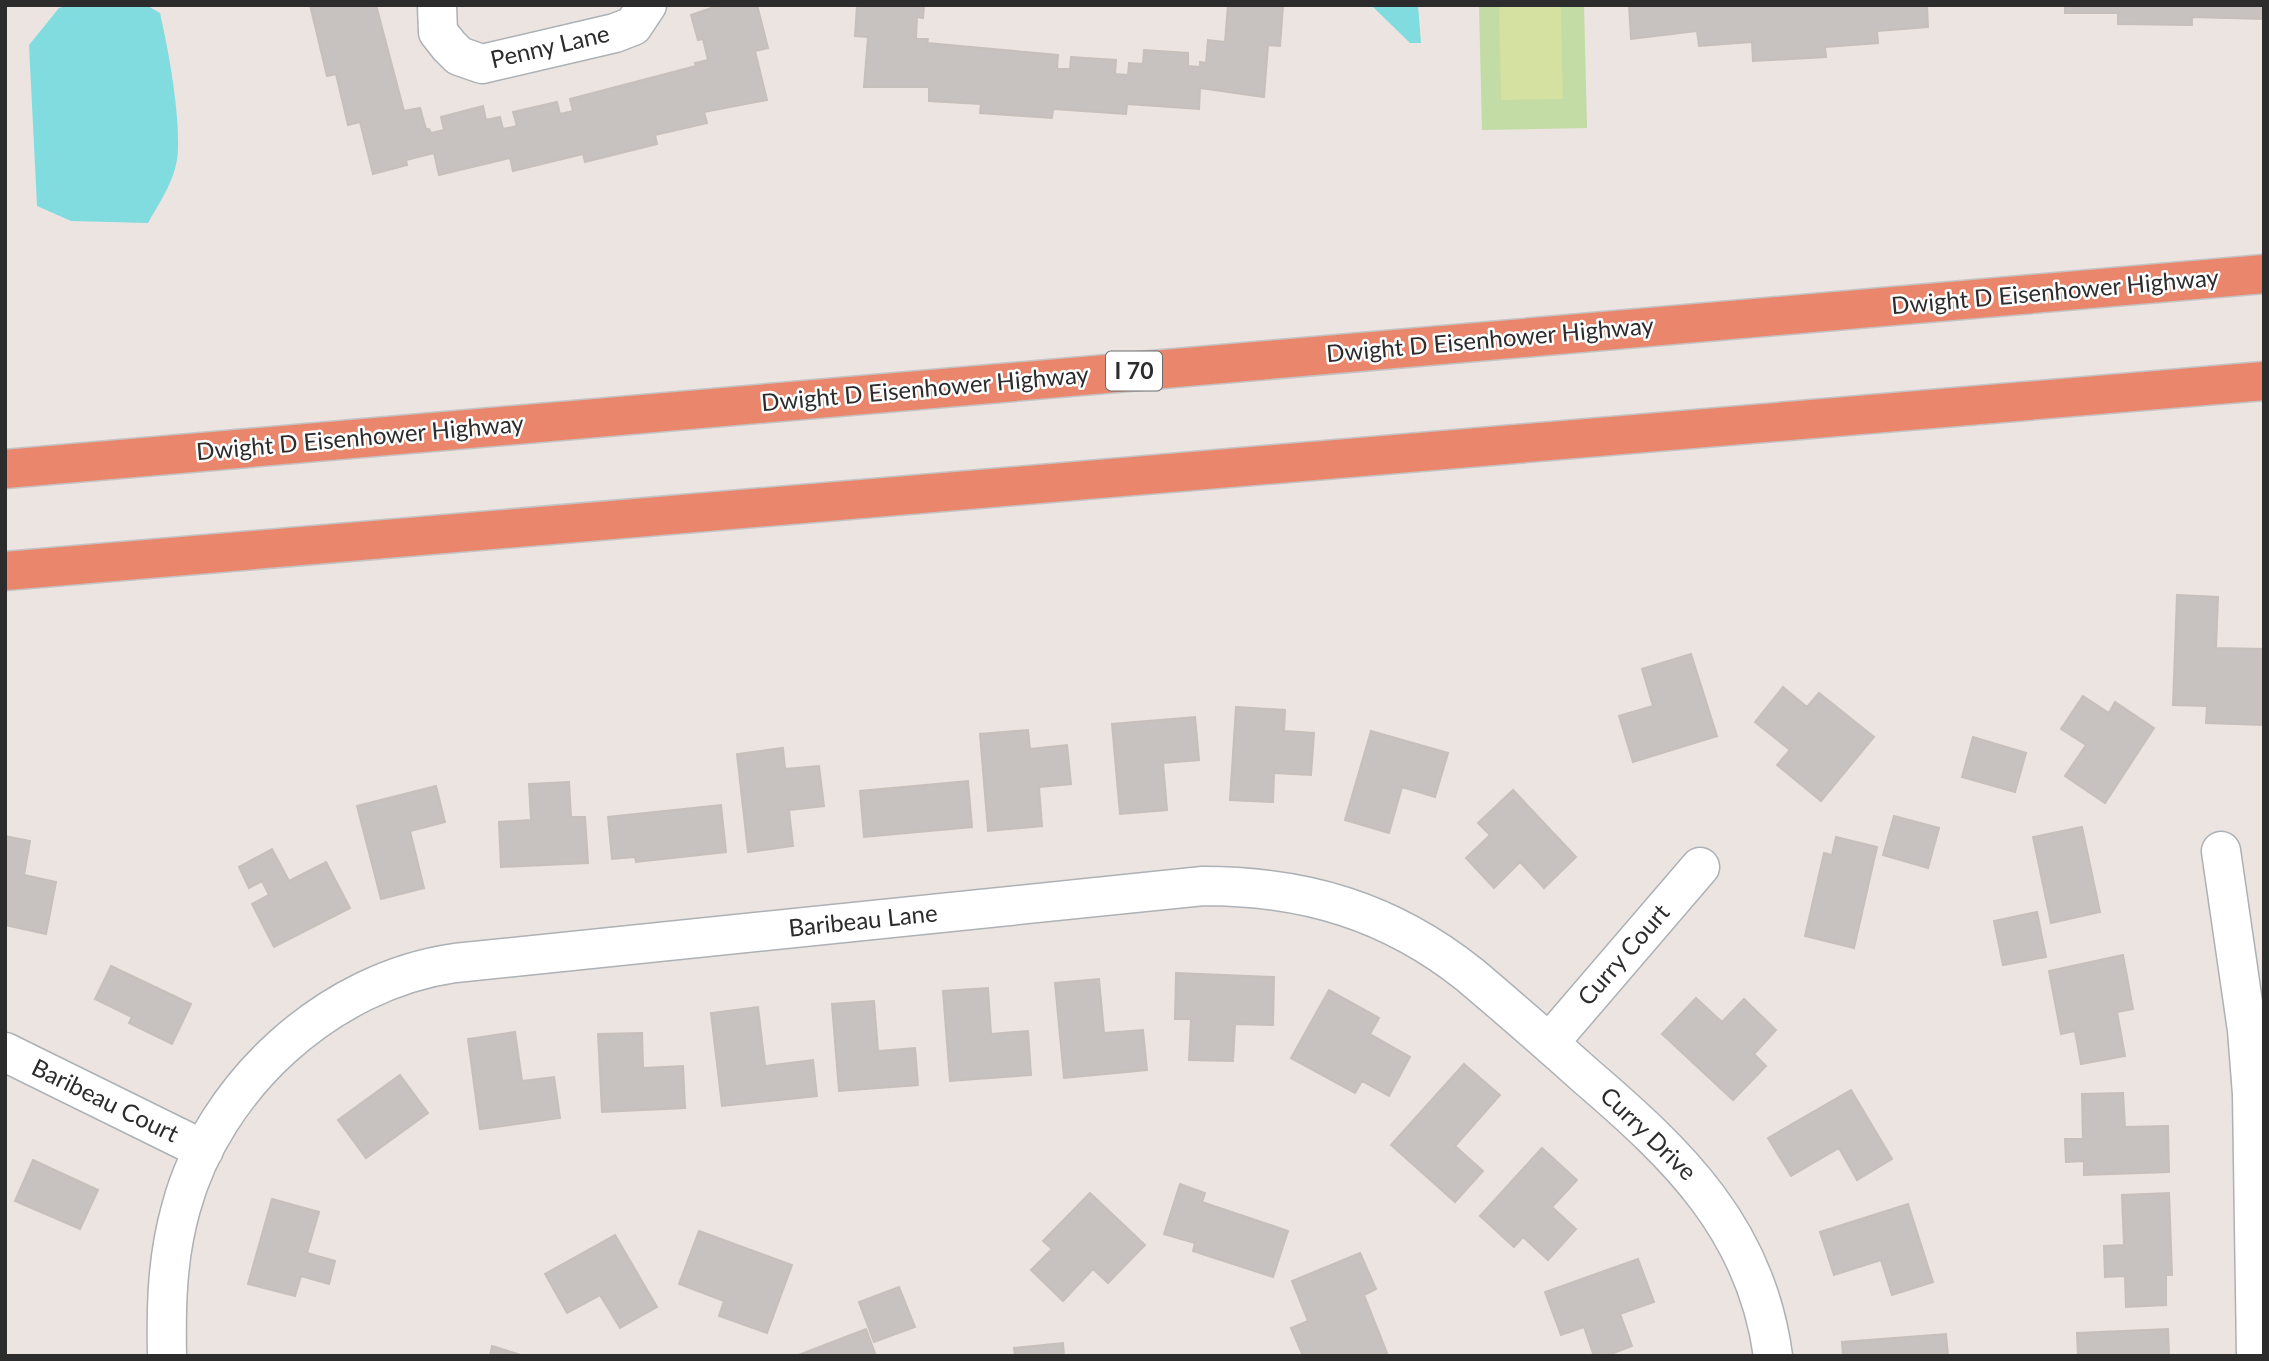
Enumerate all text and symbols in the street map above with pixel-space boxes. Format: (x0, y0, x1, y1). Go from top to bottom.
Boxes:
street label: Penny Lane (487, 18, 612, 73)
street label: Dwight D Eisenhower Highway (1890, 262, 2220, 319)
street label: Dwight D Eisenhower Highway (1325, 310, 1655, 367)
road number: I 70 (1106, 352, 1162, 390)
street label: Dwight D Eisenhower Highway (760, 359, 1090, 416)
street label: Dwight D Eisenhower Highway (195, 408, 525, 465)
street label: Baribeau Lane (787, 897, 939, 942)
street label: Curry Court (1571, 897, 1675, 1011)
street label: Baribeau Court (28, 1052, 184, 1148)
street label: Curry Drive (1595, 1080, 1703, 1186)

